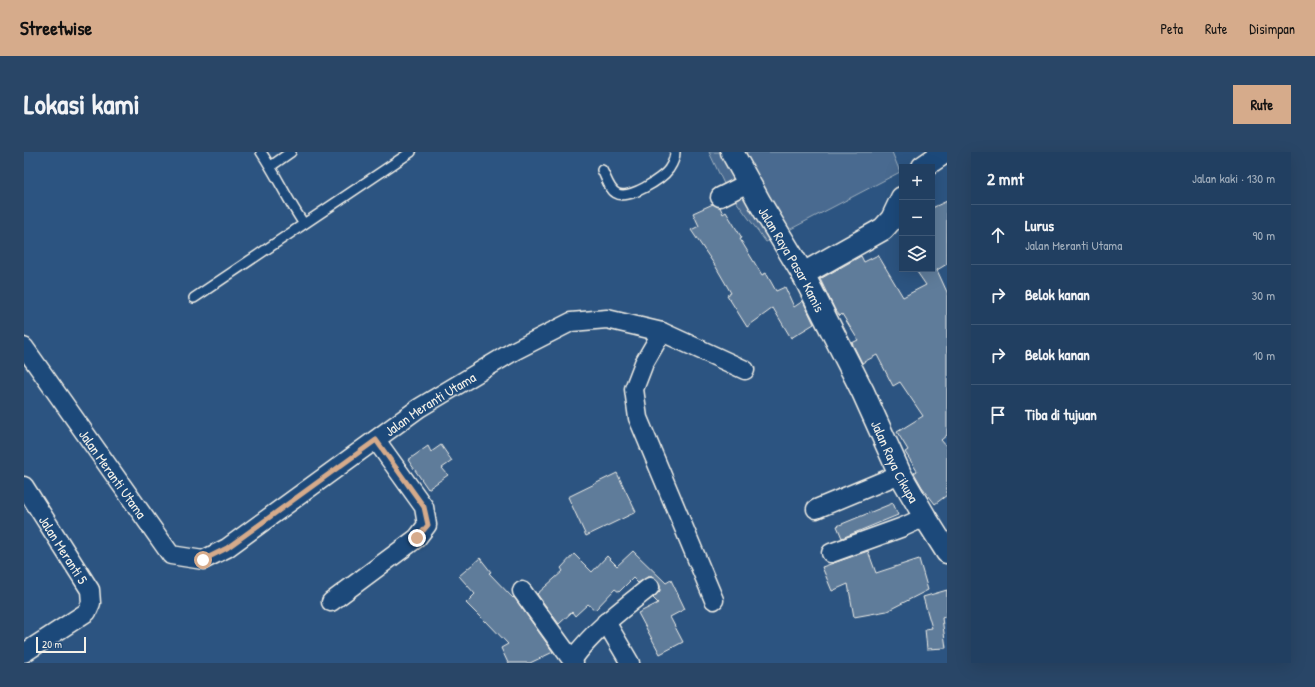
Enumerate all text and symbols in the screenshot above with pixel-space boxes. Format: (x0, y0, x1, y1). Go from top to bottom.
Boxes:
text: Streetwise (20, 15, 92, 41)
text: Peta (1160, 19, 1183, 38)
text: Rute (1205, 19, 1227, 38)
text: Disimpan (1249, 19, 1295, 38)
text: Lokasi kami (24, 85, 140, 123)
button: Rute (1233, 85, 1291, 124)
map controls (899, 164, 935, 272)
button: + (899, 164, 935, 200)
text: 2 mnt (987, 167, 1024, 190)
text: Jalan kaki · 130 m (1192, 169, 1275, 187)
button: − (899, 200, 935, 236)
street label: Jalan Raya Pasar Kamis (755, 203, 830, 315)
text: Lurus (1025, 215, 1054, 236)
icon: ahead (987, 224, 1009, 246)
text: 90 m (1253, 226, 1275, 244)
button: layers (899, 236, 935, 272)
text: Jalan Meranti Utama (1025, 236, 1122, 254)
icon: right (987, 284, 1009, 306)
text: Belok kanan (1025, 284, 1090, 305)
text: 30 m (1252, 286, 1275, 304)
icon: right (987, 344, 1009, 366)
text: Belok kanan (1025, 344, 1090, 365)
text: 10 m (1253, 346, 1275, 364)
street label: Jalan Meranti Utama (380, 367, 479, 440)
icon: arrive (987, 404, 1009, 426)
text: Tiba di tujuan (1025, 404, 1097, 425)
street label: Jalan Raya Cikupa (867, 417, 924, 506)
street label: Jalan Meranti Utama (75, 425, 152, 522)
street label: Jalan Meranti 5 (35, 511, 93, 587)
route end (408, 529, 426, 547)
route start (194, 551, 212, 569)
scale bar (36, 635, 86, 654)
text: 20 m (42, 637, 62, 651)

